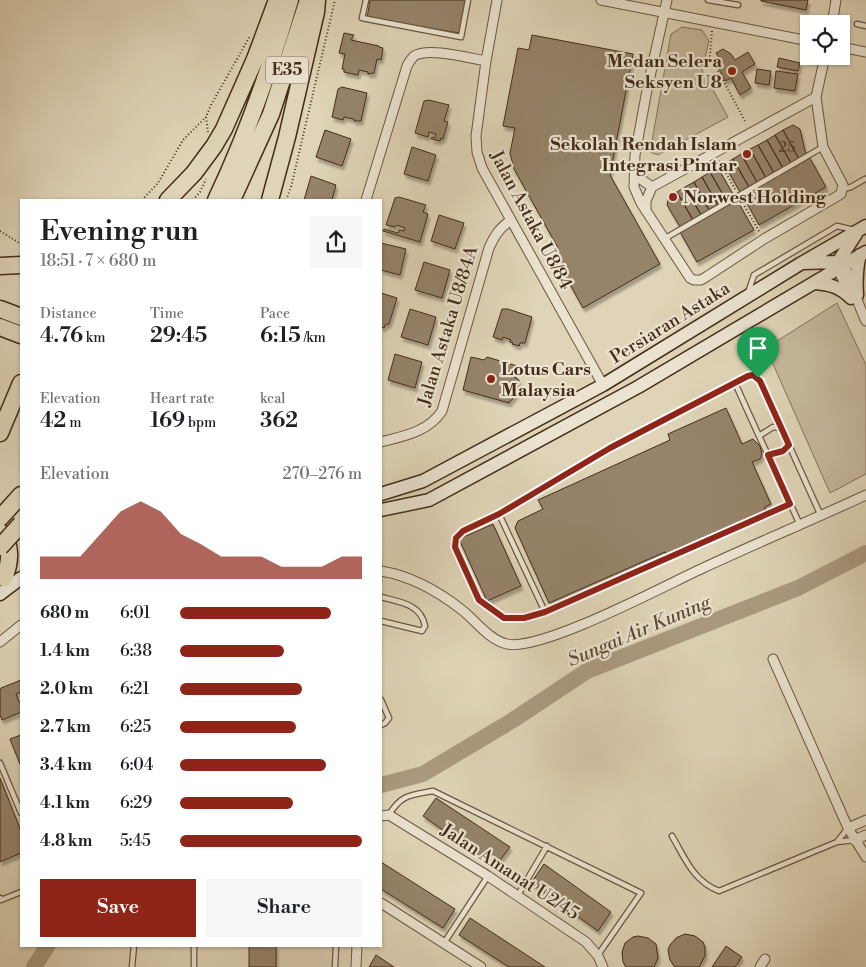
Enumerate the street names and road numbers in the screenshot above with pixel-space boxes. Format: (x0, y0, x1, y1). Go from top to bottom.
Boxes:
road number: E35 (266, 56, 308, 84)
street label: Jalan Astaka U8/84 (484, 146, 578, 294)
street label: Jalan Astaka U8/84A (412, 242, 484, 410)
street label: Persiaran Astaka (606, 276, 735, 369)
street label: Jalan Amanat U2/45 (436, 818, 584, 925)

